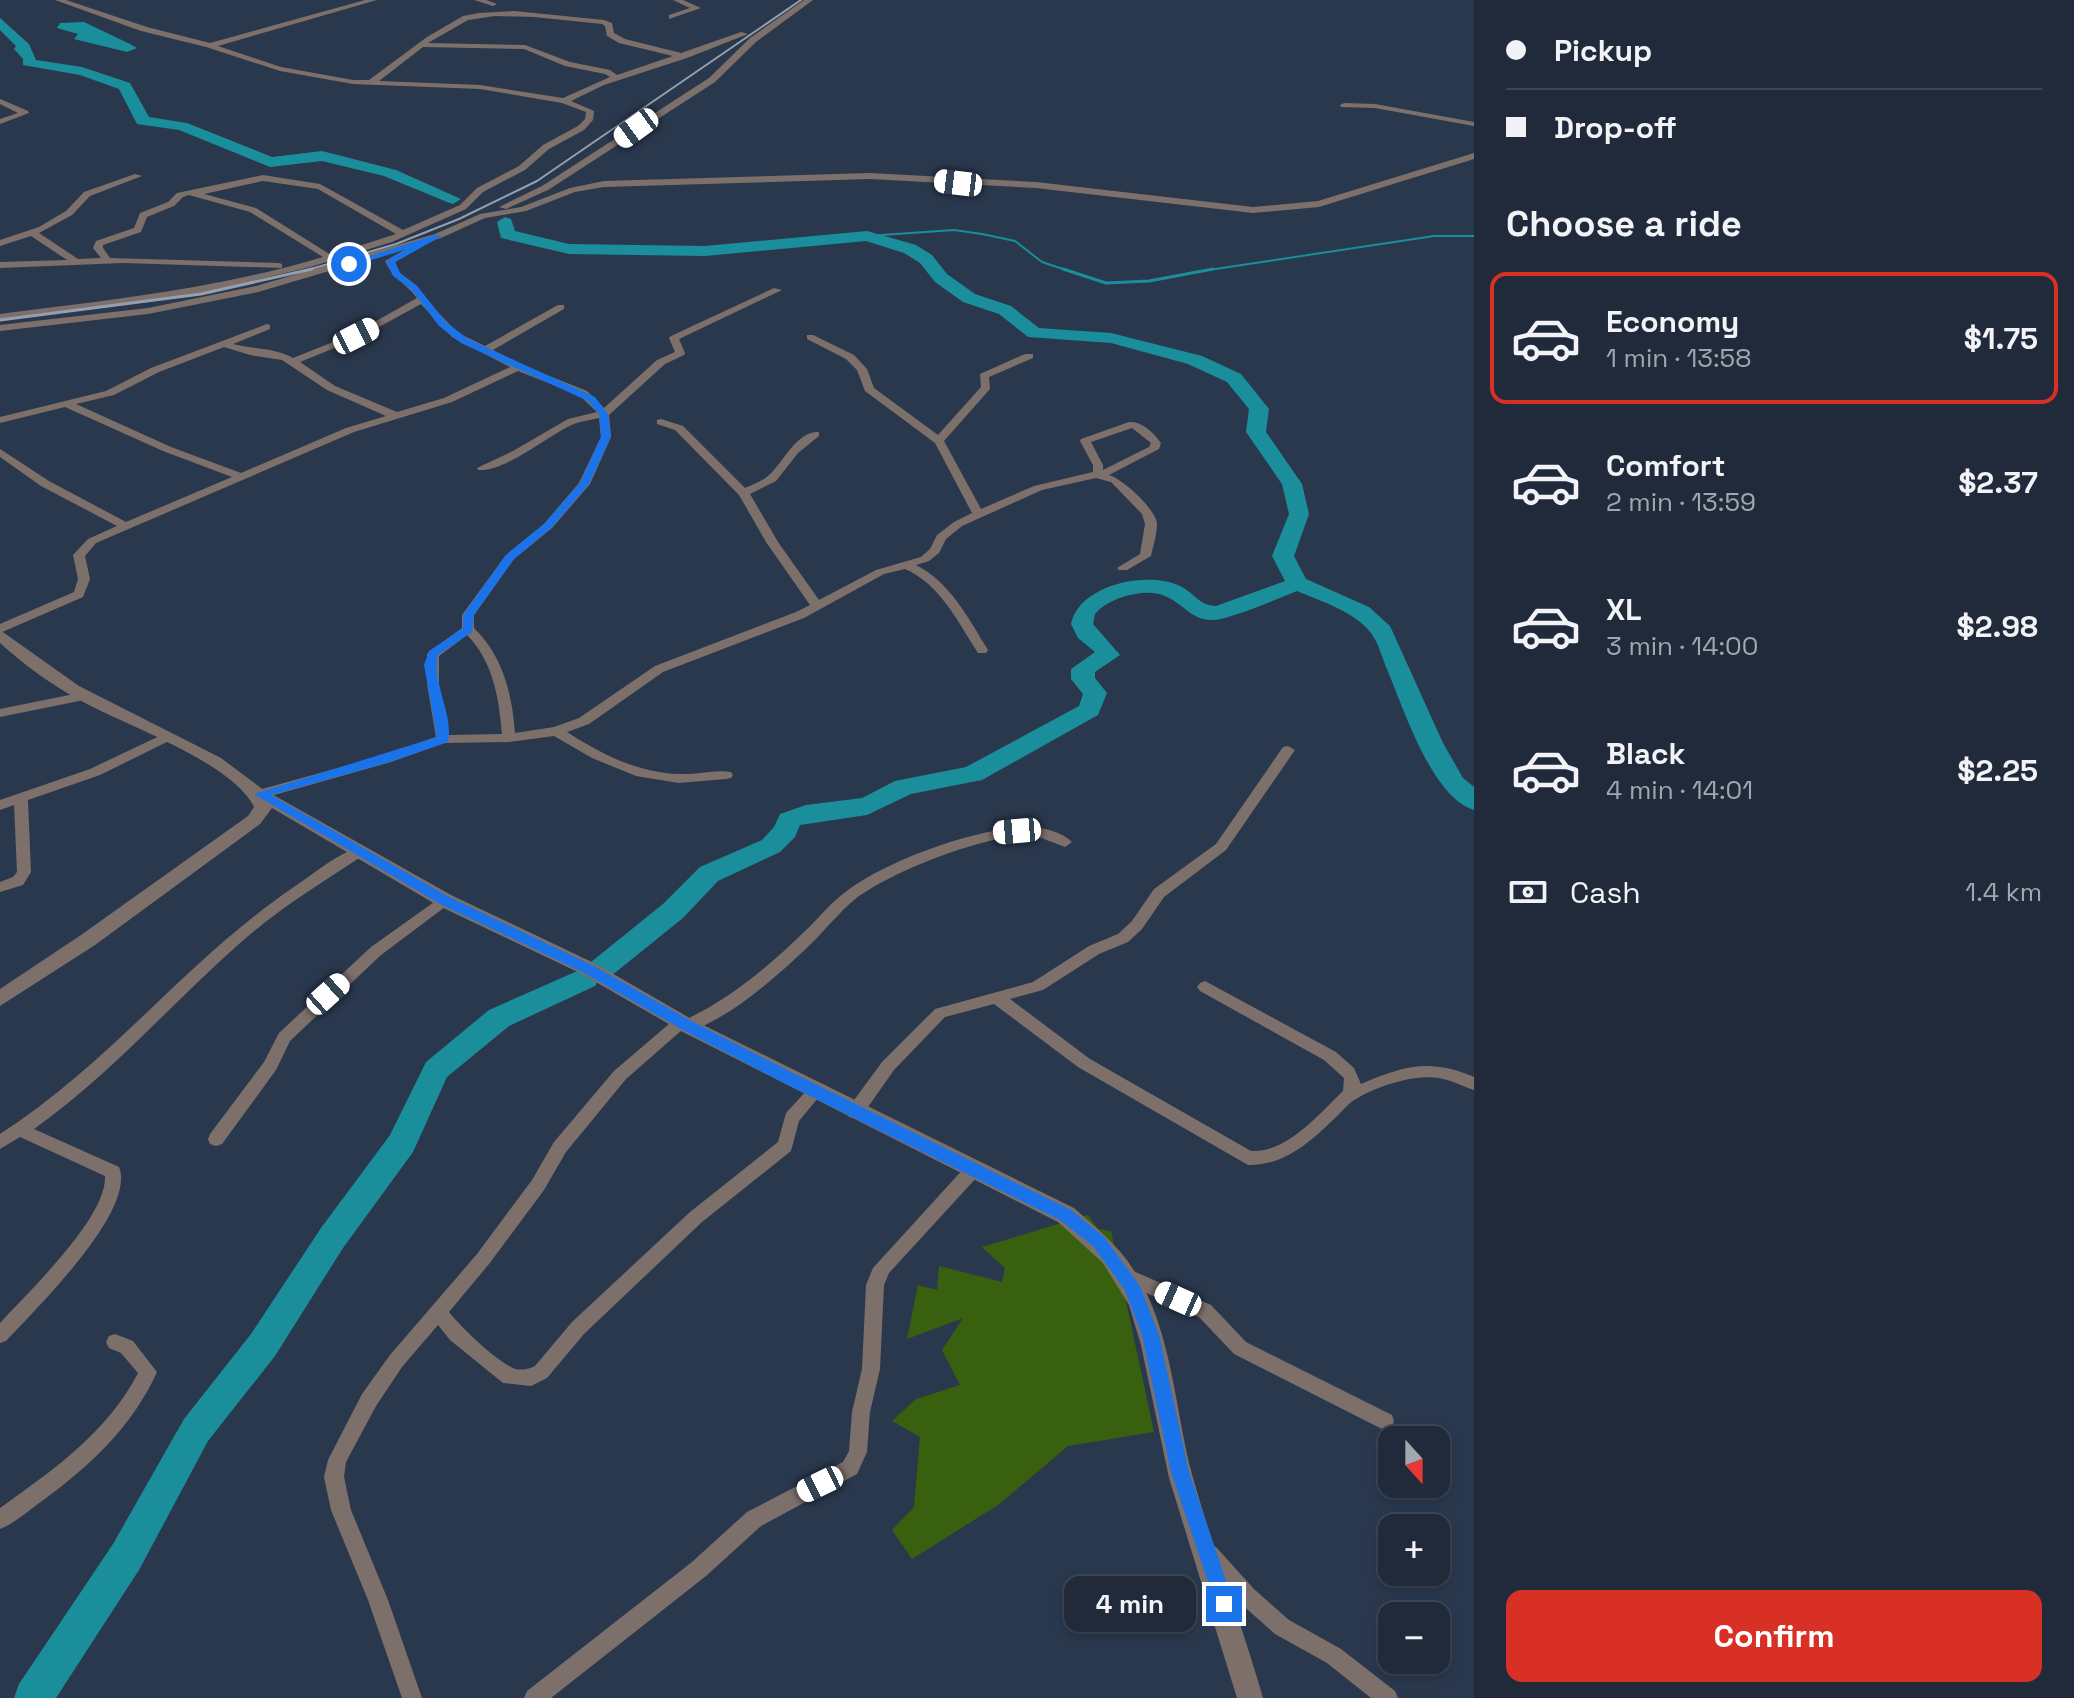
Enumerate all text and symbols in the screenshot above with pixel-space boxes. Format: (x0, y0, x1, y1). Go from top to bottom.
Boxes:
text: Pickup (1554, 31, 1652, 70)
car (610, 104, 662, 152)
text: Drop-off (1554, 108, 1677, 147)
car (933, 168, 983, 198)
text: Choose a ride (1506, 201, 1742, 247)
route start (331, 246, 367, 282)
icon: car (1510, 302, 1582, 374)
text: Economy (1606, 302, 1739, 341)
car (329, 314, 383, 358)
text: $1.75 (1964, 319, 2038, 358)
text: 1 min · 13:58 (1606, 341, 1751, 375)
icon: car (1510, 446, 1582, 518)
text: Comfort (1606, 446, 1725, 485)
text: $2.37 (1958, 463, 2038, 502)
text: 2 min · 13:59 (1606, 485, 1756, 519)
icon: car (1510, 590, 1582, 662)
text: XL (1606, 590, 1642, 629)
text: $2.98 (1957, 607, 2038, 646)
text: 3 min · 14:00 (1606, 629, 1758, 663)
icon: car (1510, 734, 1582, 806)
text: Black (1606, 734, 1685, 773)
text: $2.25 (1957, 751, 2038, 790)
text: 4 min · 14:01 (1606, 773, 1753, 807)
car (992, 817, 1042, 845)
icon: cash (1506, 870, 1550, 914)
text: Cash (1570, 873, 1641, 912)
text: 1.4 km (1965, 875, 2042, 909)
car (302, 969, 354, 1019)
car (1151, 1278, 1205, 1320)
north arrow (1378, 1426, 1450, 1498)
map controls (1378, 1426, 1450, 1674)
car (793, 1463, 847, 1505)
button: + (1378, 1514, 1450, 1586)
callout: 4 min (1064, 1576, 1196, 1632)
route end (1206, 1586, 1242, 1622)
text: 4 min (1096, 1587, 1164, 1621)
button: Confirm (1506, 1590, 2042, 1682)
button: − (1378, 1602, 1450, 1674)

